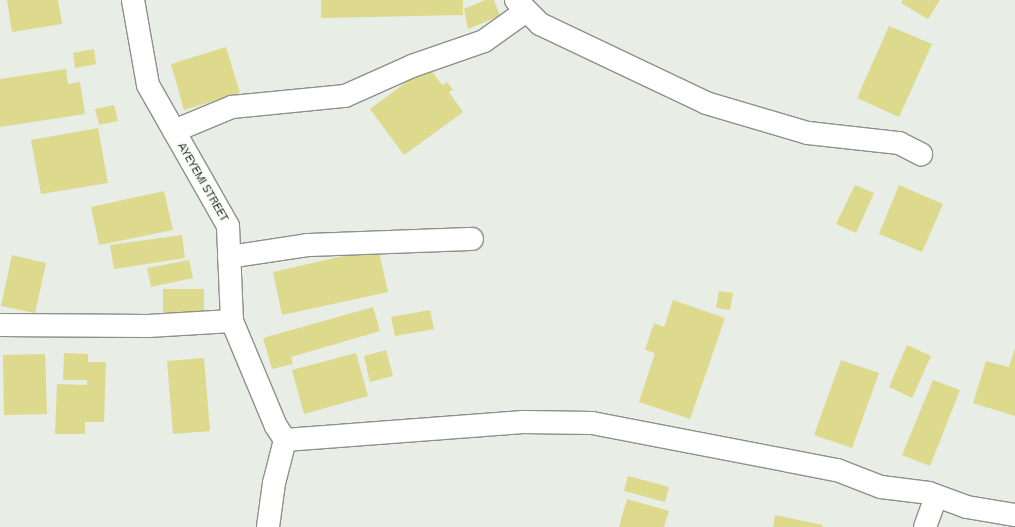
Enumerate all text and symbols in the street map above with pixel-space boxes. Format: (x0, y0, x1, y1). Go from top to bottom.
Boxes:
street label: AYEYEMI STREET (175, 140, 231, 224)

